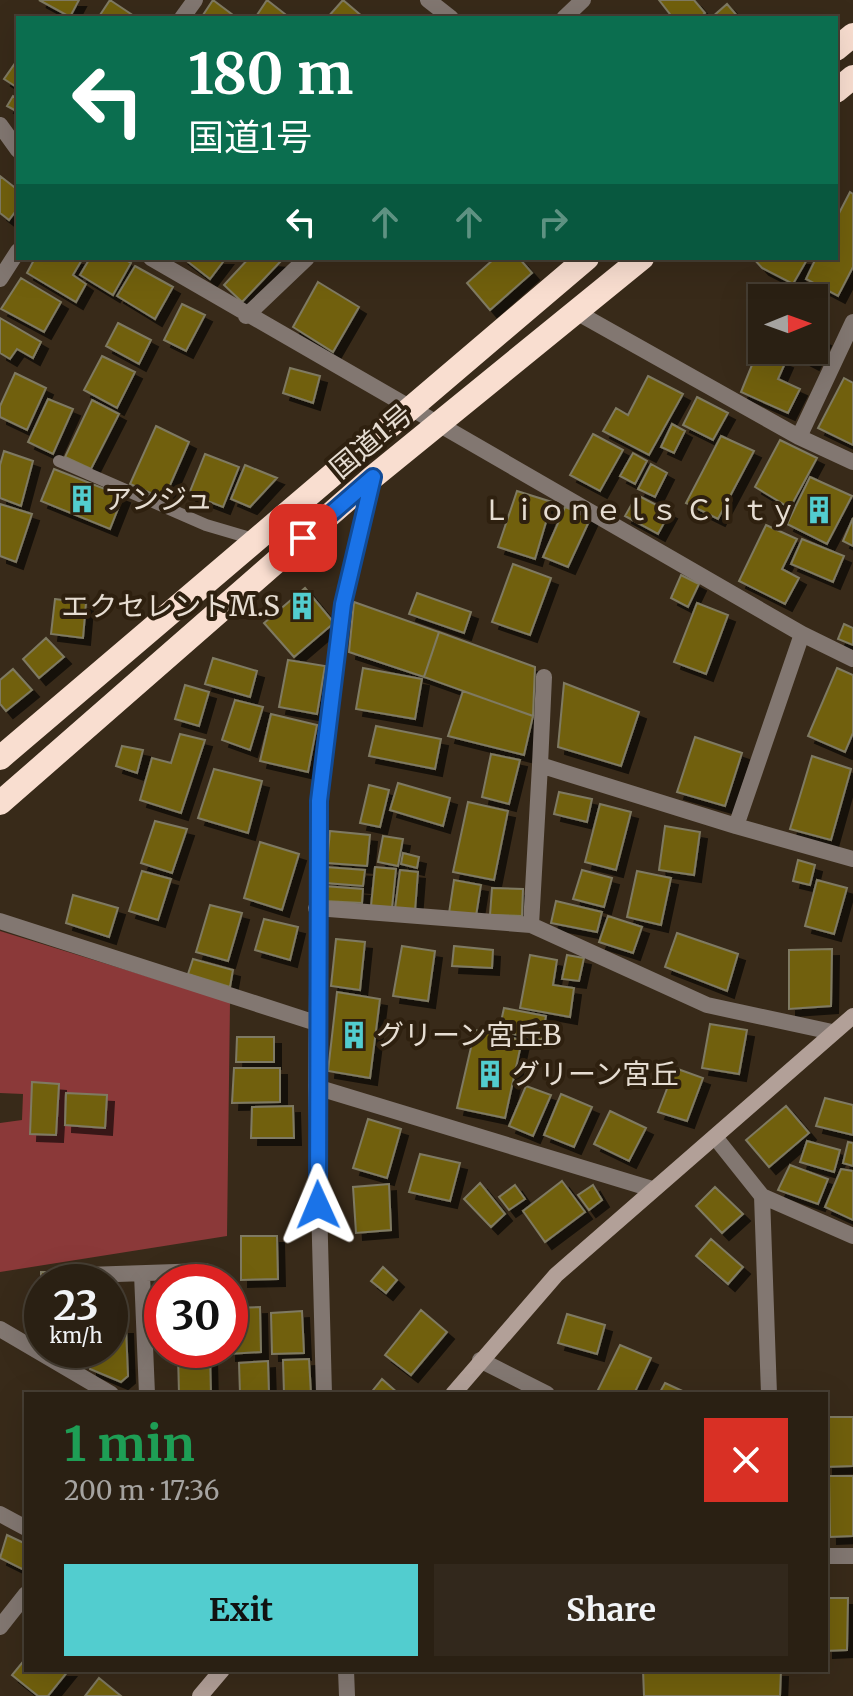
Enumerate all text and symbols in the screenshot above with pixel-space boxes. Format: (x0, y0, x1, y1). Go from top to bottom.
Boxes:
text: 180 m (188, 39, 353, 109)
icon: left (56, 48, 160, 152)
text: 国道1号 (188, 115, 312, 160)
icon: left (279, 200, 323, 244)
icon: ahead (363, 200, 407, 244)
icon: ahead (447, 200, 491, 244)
icon: right (531, 200, 575, 244)
north arrow (748, 284, 828, 364)
map controls (748, 284, 828, 364)
street label: 国道1号 (322, 396, 420, 486)
place label: アンジュ (104, 481, 213, 517)
building icon: アンジュ (67, 484, 97, 514)
place label: Ｌｉｏｎｅｌｓ Ｃｉｔｙ (482, 492, 797, 528)
building icon: Ｌｉｏｎｅｌｓ Ｃｉｔｙ (804, 495, 834, 525)
pin (269, 504, 337, 572)
icon: arrive (281, 516, 325, 560)
place label: エクセレントM.S (61, 588, 280, 624)
building icon: エクセレントM.S (287, 591, 317, 621)
place label: グリーン宮丘B (376, 1017, 561, 1053)
building icon: グリーン宮丘B (339, 1020, 369, 1050)
place label: グリーン宮丘 (512, 1056, 679, 1092)
building icon: グリーン宮丘 (475, 1059, 505, 1089)
position arrow (276, 1163, 360, 1247)
speed limit sign: 30 (144, 1264, 248, 1368)
text: 23 (53, 1281, 99, 1331)
text: km/h (50, 1323, 102, 1348)
text: 1 min (64, 1414, 195, 1474)
button: close (704, 1418, 788, 1502)
text: 200 m · 17:36 (64, 1474, 220, 1507)
button: Exit (64, 1564, 418, 1656)
button: Share (434, 1564, 788, 1656)

